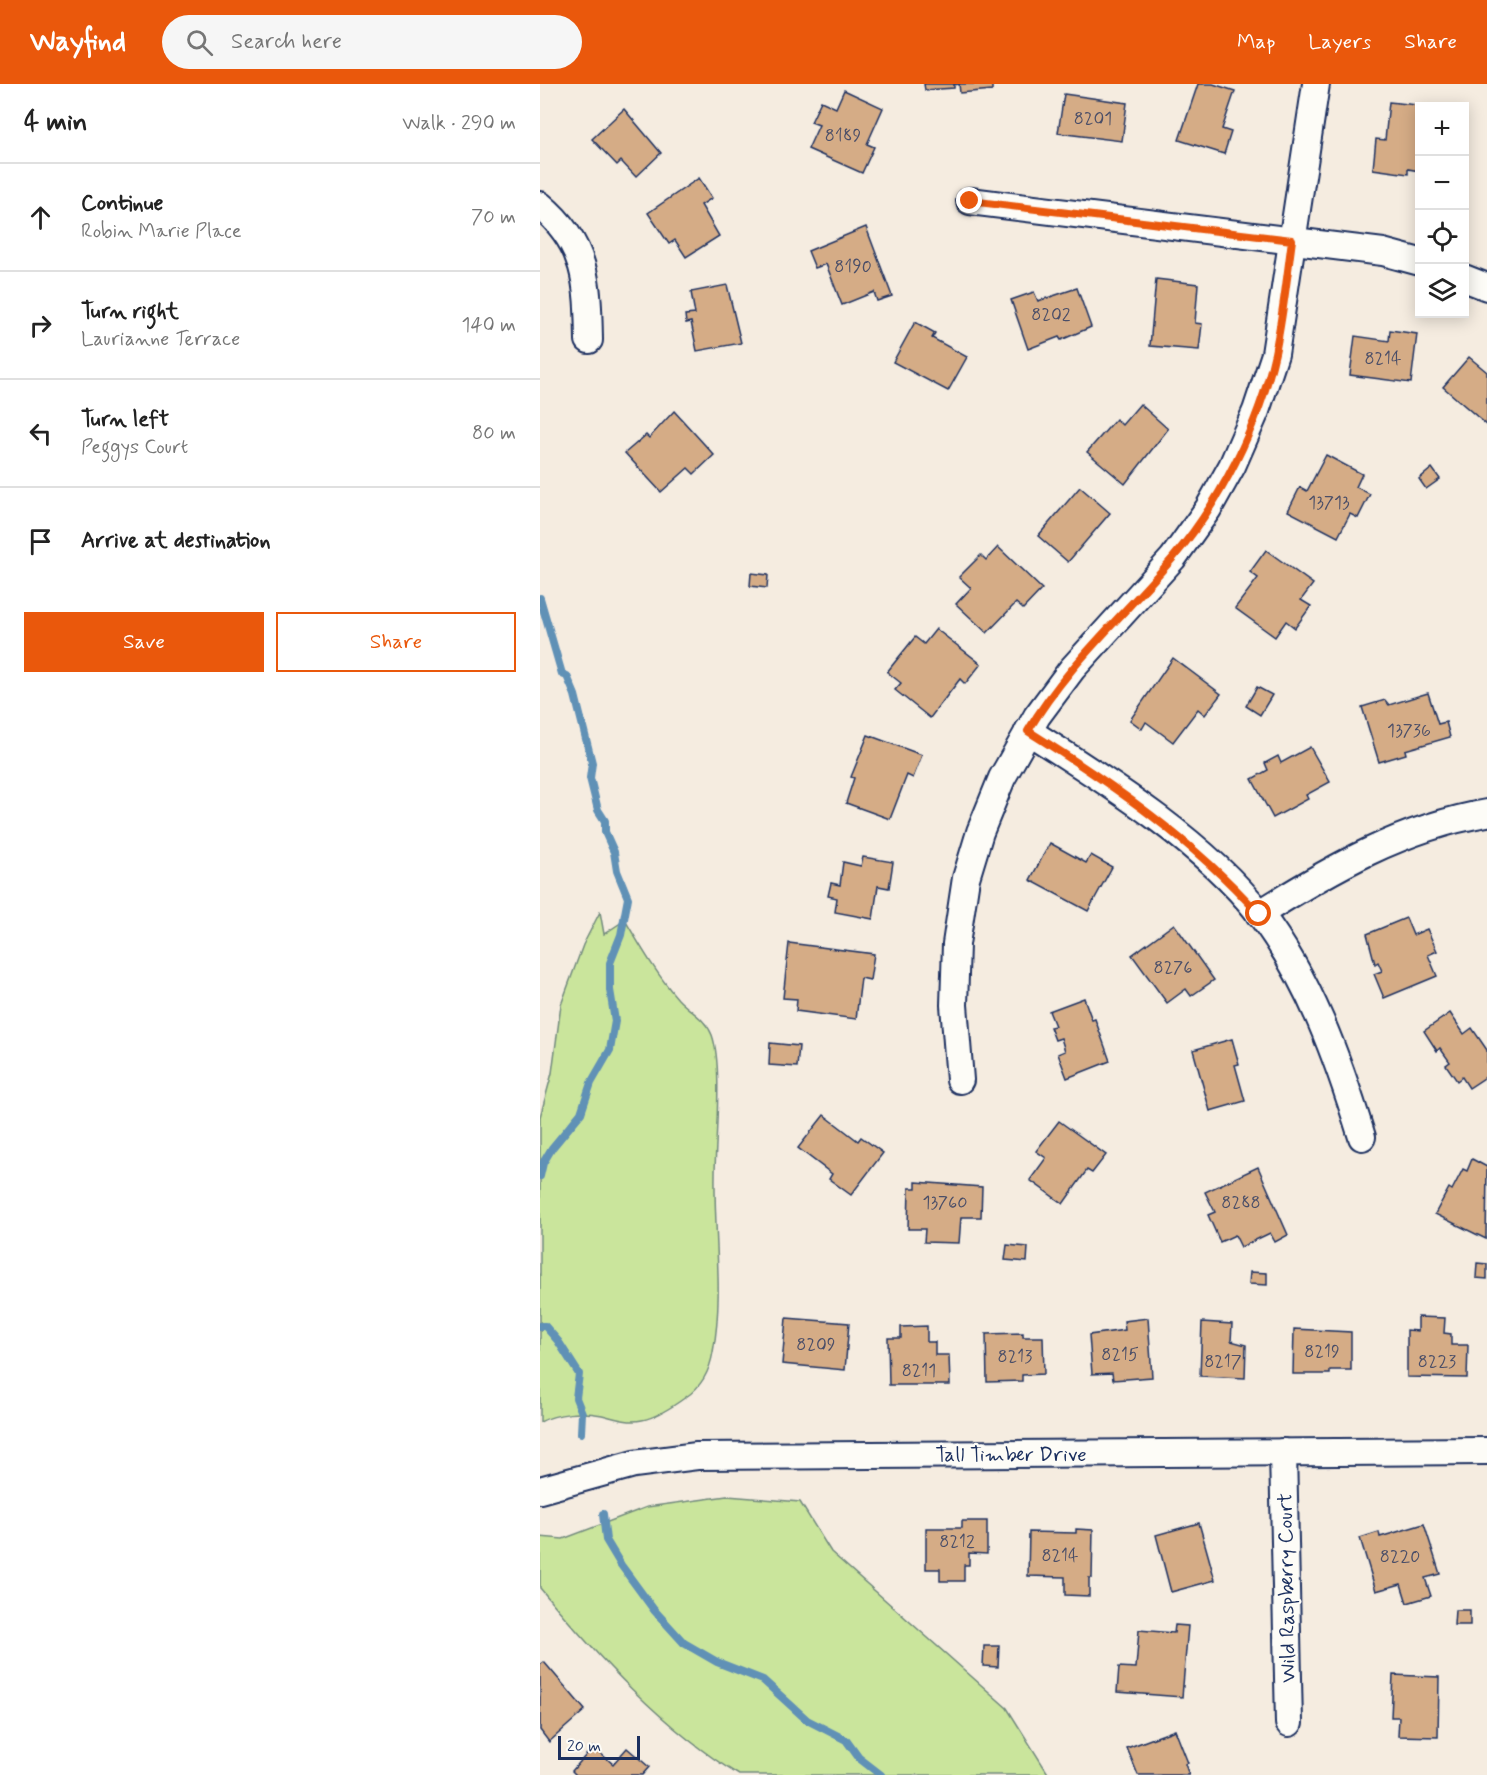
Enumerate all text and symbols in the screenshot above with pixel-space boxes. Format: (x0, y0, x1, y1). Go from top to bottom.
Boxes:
search box (162, 15, 582, 69)
text: Wayfind (30, 24, 126, 61)
icon: search (183, 26, 216, 59)
text: Search here (231, 28, 342, 56)
text: Map (1237, 28, 1275, 56)
text: Layers (1308, 28, 1371, 56)
text: Share (1404, 28, 1457, 56)
map controls (1415, 102, 1469, 318)
button: + (1415, 102, 1469, 156)
text: 4 min (24, 106, 87, 140)
house number: 8201 (1074, 107, 1112, 131)
text: Walk · 290 m (402, 110, 516, 137)
house number: 8189 (825, 124, 861, 148)
button: − (1415, 156, 1469, 210)
route end (956, 187, 982, 213)
text: Continue (81, 190, 163, 218)
icon: ahead (24, 201, 57, 234)
text: 70 m (471, 204, 516, 231)
button: locate (1415, 210, 1469, 264)
text: Robin Marie Place (81, 218, 242, 245)
house number: 8190 (834, 255, 872, 279)
button: layers (1415, 264, 1469, 318)
text: Turn right (81, 298, 179, 326)
house number: 8202 (1031, 303, 1071, 327)
icon: right (24, 309, 57, 342)
text: 140 m (462, 312, 516, 339)
text: Laurianne Terrace (81, 326, 240, 353)
house number: 8214 (1364, 347, 1402, 371)
text: Turn left (81, 406, 169, 434)
icon: left (24, 417, 57, 450)
text: 80 m (472, 420, 516, 447)
text: Peggys Court (81, 434, 188, 461)
house number: 13713 (1308, 491, 1350, 515)
icon: arrive (24, 525, 57, 558)
text: Arrive at destination (81, 527, 271, 555)
button: Save (24, 612, 264, 672)
button: Share (276, 612, 516, 672)
house number: 13736 (1387, 719, 1431, 743)
route start (1245, 900, 1271, 926)
house number: 8276 (1154, 956, 1192, 980)
house number: 13760 (922, 1191, 968, 1215)
house number: 8288 (1221, 1191, 1261, 1215)
house number: 8209 (796, 1333, 836, 1357)
house number: 8219 (1304, 1340, 1340, 1364)
house number: 8215 (1101, 1343, 1139, 1367)
house number: 8213 (998, 1345, 1032, 1369)
house number: 8217 (1204, 1350, 1242, 1374)
house number: 8223 (1418, 1350, 1456, 1374)
house number: 8211 (902, 1359, 936, 1383)
street label: Tall Timber Drive (935, 1441, 1087, 1469)
street label: Wild Raspberry Court (1271, 1493, 1303, 1683)
house number: 8212 (939, 1530, 975, 1554)
house number: 8214 (1041, 1544, 1079, 1568)
house number: 8220 (1380, 1545, 1420, 1569)
scale bar (558, 1733, 640, 1760)
text: 20 m (567, 1736, 601, 1757)

